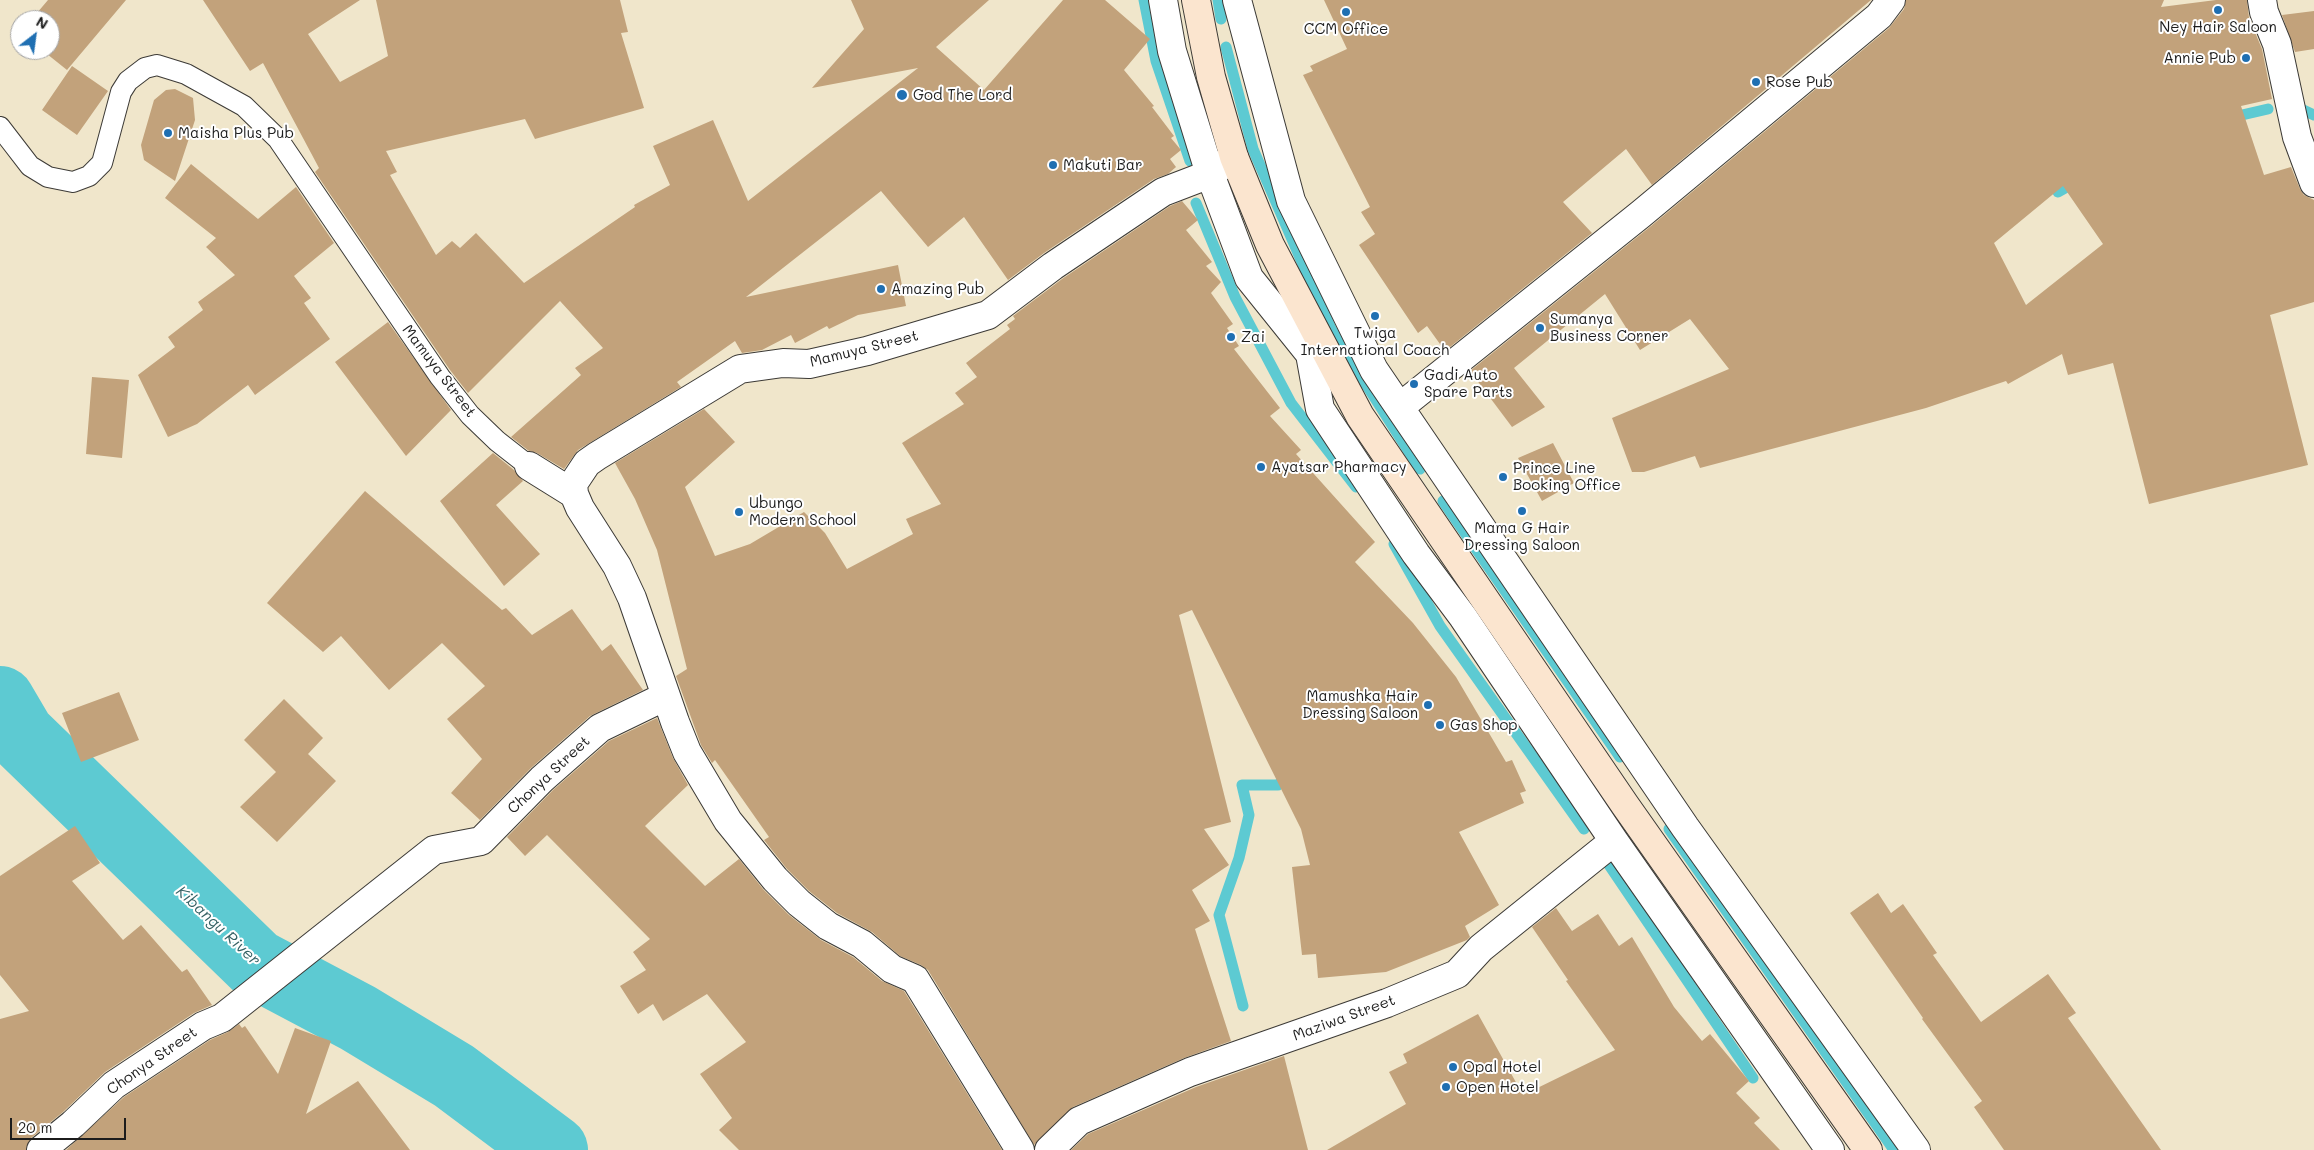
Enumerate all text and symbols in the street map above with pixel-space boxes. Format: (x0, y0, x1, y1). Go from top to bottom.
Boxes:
marker: Ney Hair Saloon (2212, 4, 2224, 16)
marker: CCM Office (1340, 6, 1352, 18)
north arrow (10, 10, 60, 60)
text: N (33, 12, 52, 33)
place label: Ney Hair Saloon (2159, 18, 2277, 36)
place label: CCM Office (1304, 20, 1388, 38)
place label: Annie Pub (2163, 49, 2236, 67)
marker: Annie Pub (2240, 52, 2252, 64)
place label: Rose Pub (1766, 73, 1833, 91)
marker: Rose Pub (1750, 76, 1762, 88)
place label: God The Lord (913, 86, 1012, 104)
marker: God The Lord (895, 88, 909, 102)
place label: Maisha Plus Pub (178, 124, 294, 142)
marker: Maisha Plus Pub (162, 127, 174, 139)
place label: Makuti Bar (1063, 156, 1143, 174)
marker: Makuti Bar (1047, 159, 1059, 171)
place label: Amazing Pub (891, 280, 984, 298)
marker: Amazing Pub (875, 283, 887, 295)
marker: Twiga International Coach (1369, 310, 1381, 322)
place label: Sumanya Business Corner (1550, 310, 1669, 345)
street label: Mamuya Street (398, 321, 480, 421)
marker: Sumanya Business Corner (1534, 322, 1546, 334)
place label: Twiga International Coach (1301, 324, 1449, 359)
street label: Mamuya Street (808, 327, 920, 371)
place label: Zai (1241, 328, 1265, 346)
marker: Zai (1225, 331, 1237, 343)
place label: Gadi Auto Spare Parts (1424, 366, 1513, 401)
marker: Gadi Auto Spare Parts (1408, 378, 1420, 390)
place label: Ayatsar Pharmacy (1271, 458, 1407, 476)
place label: Prince Line Booking Office (1513, 459, 1621, 494)
marker: Ayatsar Pharmacy (1255, 461, 1267, 473)
marker: Prince Line Booking Office (1497, 471, 1509, 483)
place label: Ubungo Modern School (749, 494, 857, 529)
marker: Mama G Hair Dressing Saloon (1516, 505, 1528, 517)
marker: Ubungo Modern School (733, 506, 745, 518)
place label: Mama G Hair Dressing Saloon (1464, 519, 1580, 554)
place label: Mamushka Hair Dressing Saloon (1302, 687, 1418, 722)
marker: Mamushka Hair Dressing Saloon (1422, 699, 1434, 711)
place label: Gas Shop (1450, 716, 1518, 734)
marker: Gas Shop (1434, 719, 1446, 731)
street label: Chonya Street (504, 732, 594, 818)
water label: Kibangu River (172, 882, 264, 970)
street label: Maziwa Street (1290, 991, 1398, 1045)
street label: Chonya Street (103, 1023, 201, 1099)
place label: Opal Hotel (1463, 1058, 1541, 1076)
marker: Opal Hotel (1447, 1061, 1459, 1073)
place label: Open Hotel (1456, 1078, 1539, 1096)
marker: Open Hotel (1440, 1081, 1452, 1093)
scale bar (12, 1108, 129, 1140)
text: 20 m (18, 1117, 52, 1137)

